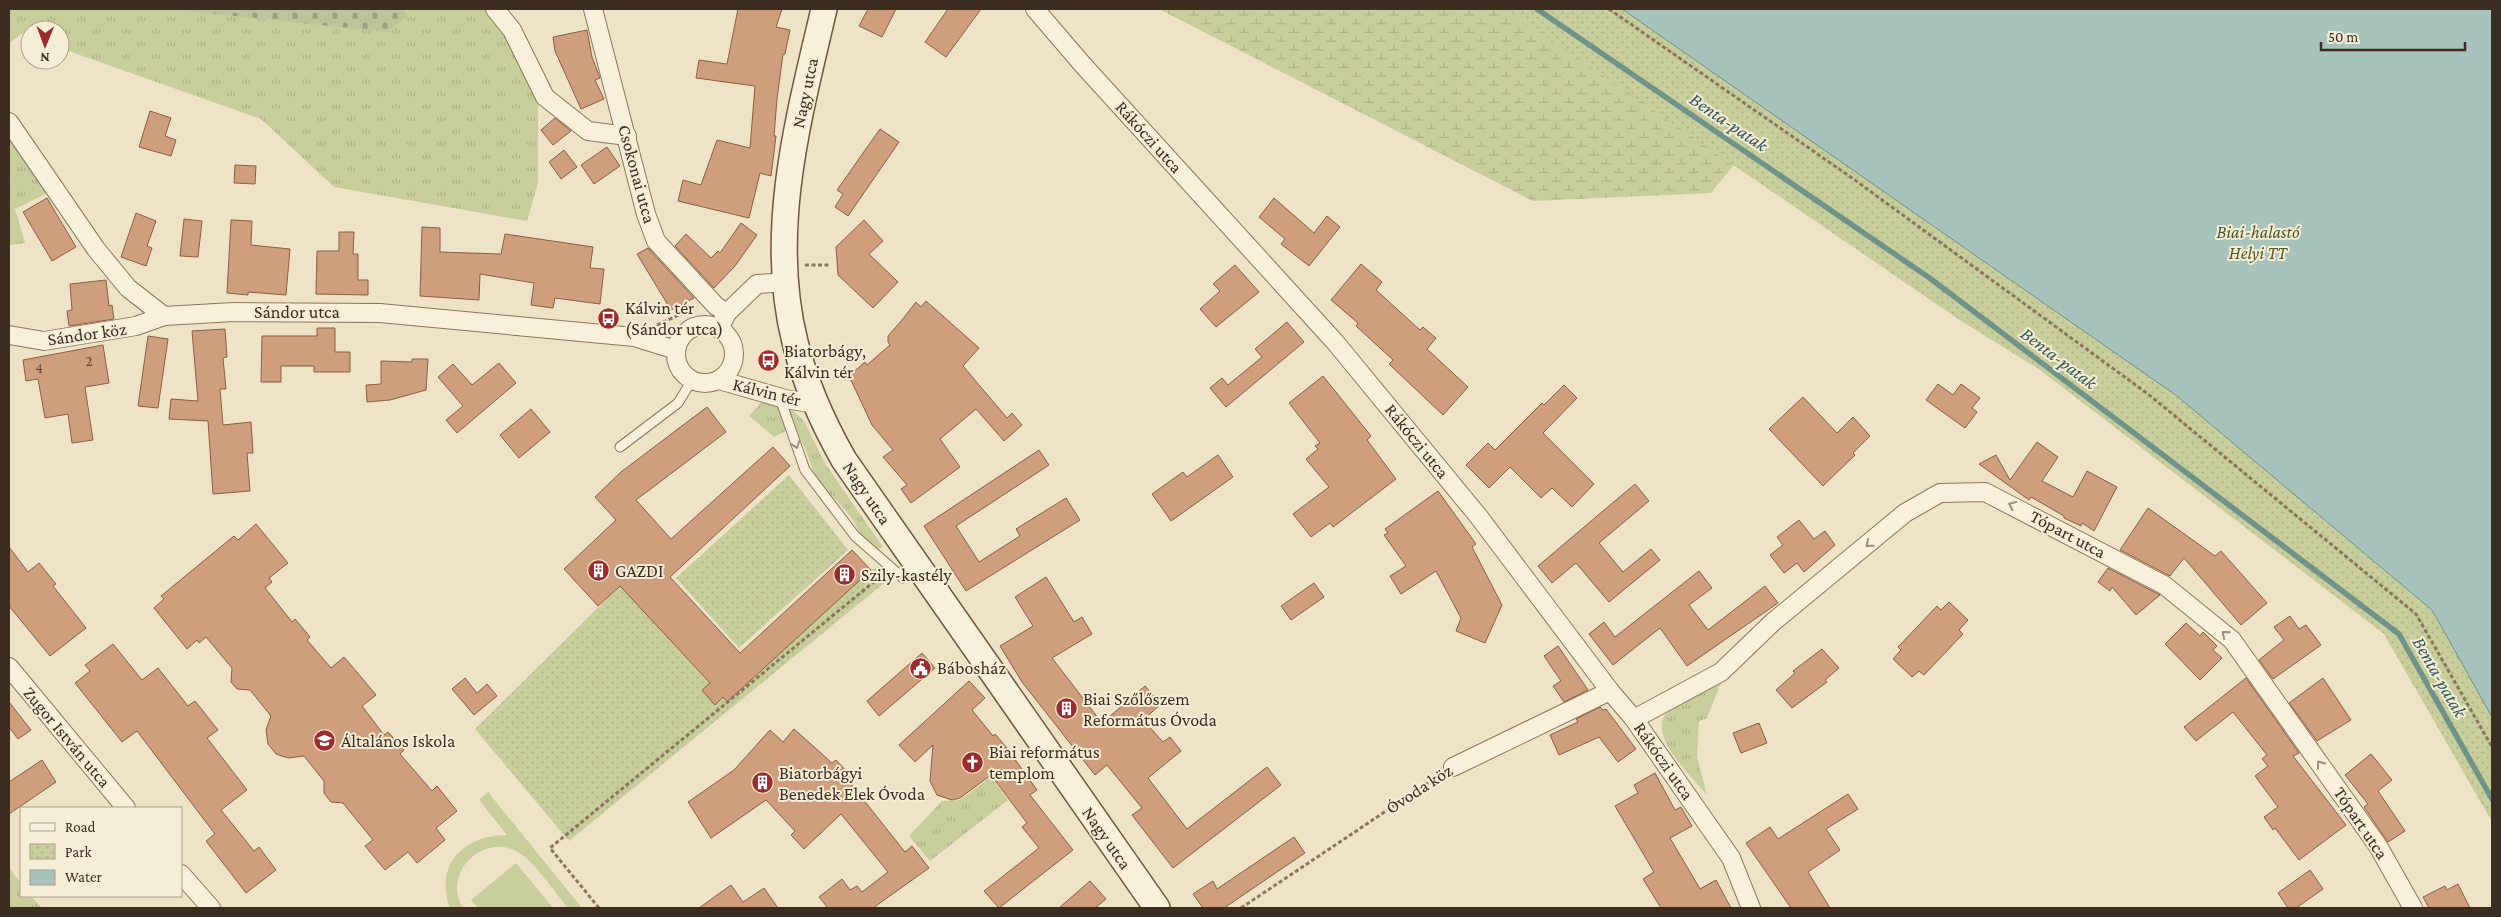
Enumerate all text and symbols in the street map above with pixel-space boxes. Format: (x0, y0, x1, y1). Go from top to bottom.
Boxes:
north arrow (20, 20, 70, 70)
scale bar (2321, 20, 2465, 52)
text: 50 m (2328, 29, 2358, 45)
text: N (39, 50, 50, 66)
street label: Nagy utca (788, 56, 822, 130)
water label: Benta-patak (1686, 88, 1773, 156)
street label: Rákóczi utca (1111, 97, 1187, 177)
street label: Csokonai utca (614, 122, 660, 226)
park label: Biai-halastó Helyi TT (2216, 222, 2301, 263)
place label: Kálvin tér (Sándor utca) (625, 298, 723, 340)
street label: Sándor utca (254, 302, 340, 322)
bus stop icon: Kálvin tér (Sándor utca) (597, 306, 621, 330)
street label: Sándor köz (46, 319, 128, 349)
water label: Benta-patak (2017, 323, 2102, 394)
place label: Biatorbágy, Kálvin tér (784, 341, 866, 382)
bus stop icon: Biatorbágy, Kálvin tér (756, 349, 780, 373)
house number: 2 (85, 353, 93, 369)
house number: 4 (35, 360, 43, 376)
street label: Kálvin tér (731, 374, 804, 410)
street label: Rákóczi utca (1381, 400, 1453, 482)
one-way arrow (790, 440, 800, 449)
street label: Nagy utca (839, 458, 895, 528)
one-way arrow (2008, 501, 2017, 511)
street label: Tópart utca (2027, 506, 2109, 562)
one-way arrow (1866, 538, 1875, 547)
building icon: GAZDI (587, 559, 611, 583)
place label: GAZDI (615, 561, 663, 581)
building icon: Szily-kastély (833, 563, 857, 587)
place label: Szily-kastély (861, 565, 953, 585)
one-way arrow (2221, 630, 2230, 639)
water label: Benta-patak (2409, 633, 2472, 722)
public building icon: Bábosház (909, 656, 933, 680)
place label: Bábosház (937, 658, 1006, 678)
street label: Zugor István utca (19, 683, 115, 791)
place label: Biai Szőlőszem Református Óvoda (1083, 689, 1217, 730)
building icon: Biai Szőlőszem Református Óvoda (1055, 697, 1079, 721)
street label: Rákóczi utca (1630, 718, 1698, 804)
school or university icon: Általános Iskola (313, 729, 337, 753)
place label: Általános Iskola (341, 731, 455, 751)
place label: Biai református templom (989, 742, 1100, 783)
church icon: Biai református templom (961, 750, 985, 774)
street label: Óvoda köz (1382, 760, 1456, 818)
one-way arrow (2317, 761, 2327, 770)
place label: Biatorbágyi Benedek Elek Óvoda (779, 763, 925, 804)
building icon: Biatorbágyi Benedek Elek Óvoda (751, 771, 775, 795)
street label: Tópart utca (2330, 783, 2392, 863)
street label: Nagy utca (1078, 803, 1136, 873)
legend (20, 807, 182, 897)
text: Road (65, 819, 96, 835)
text: Park (65, 844, 92, 860)
text: Water (65, 869, 102, 885)

